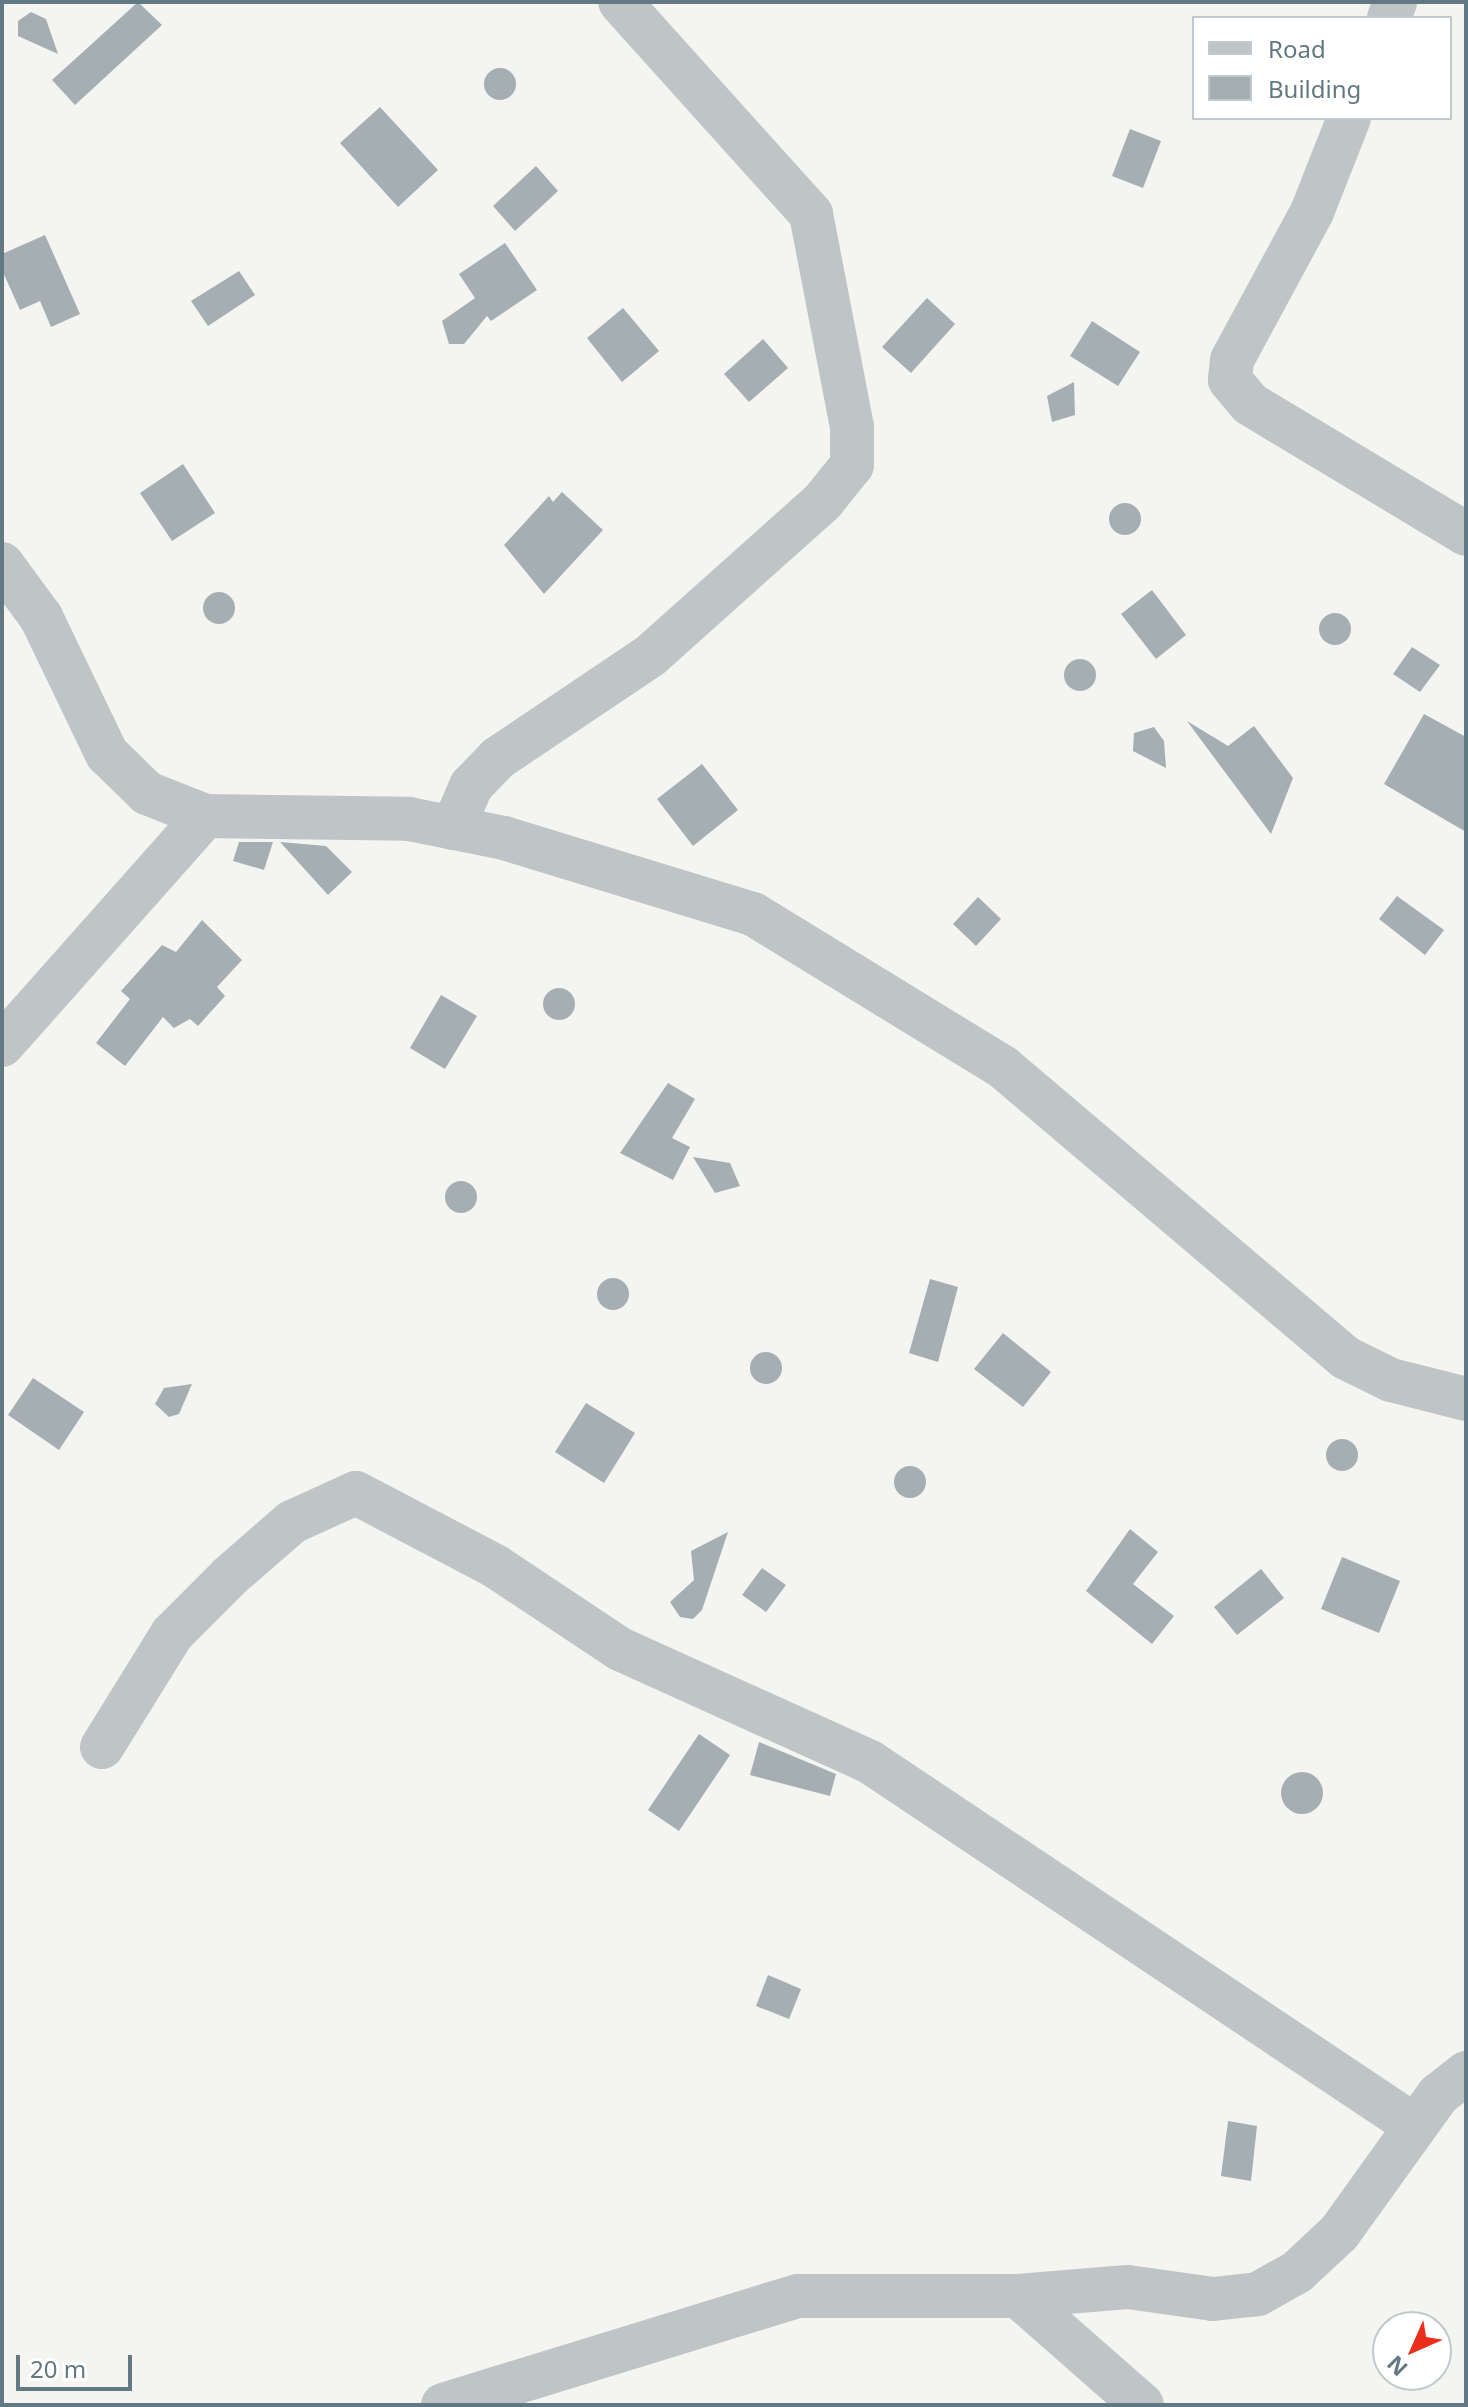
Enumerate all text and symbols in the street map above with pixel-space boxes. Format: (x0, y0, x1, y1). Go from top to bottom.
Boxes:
legend (1192, 16, 1452, 120)
text: Road (1268, 32, 1326, 65)
text: Building (1268, 72, 1361, 105)
north arrow (1372, 2311, 1452, 2391)
scale bar (20, 2339, 136, 2389)
text: N (1380, 2350, 1413, 2383)
text: 20 m (30, 2352, 86, 2385)

